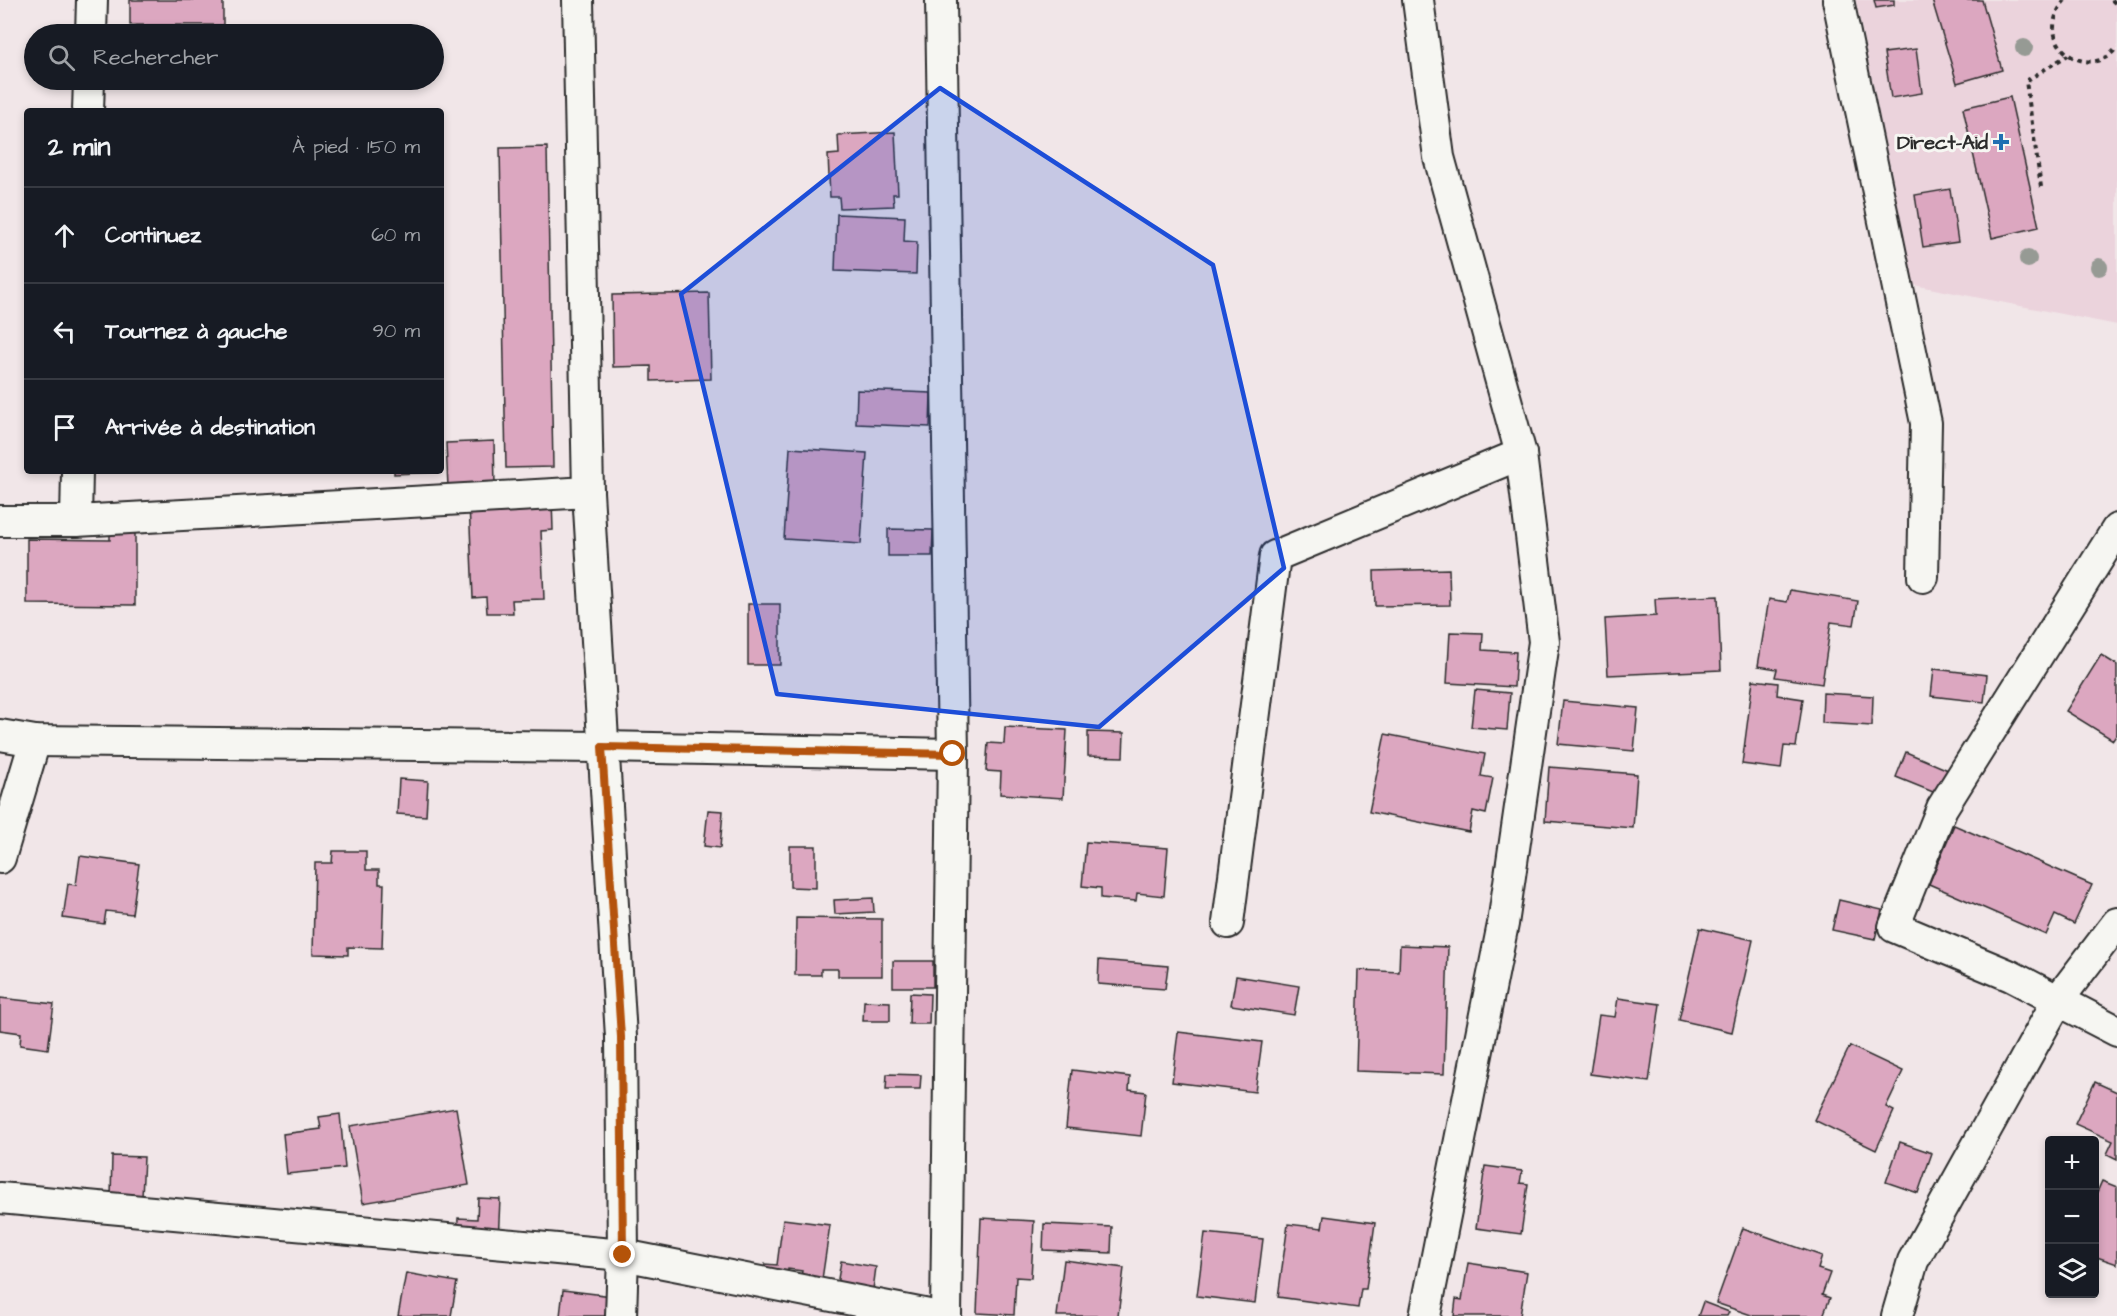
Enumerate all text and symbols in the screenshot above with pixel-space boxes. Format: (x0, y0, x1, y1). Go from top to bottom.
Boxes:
search box (24, 24, 444, 90)
icon: search (45, 41, 78, 74)
text: Rechercher (93, 42, 218, 73)
text: 2 min (48, 129, 110, 165)
place label: Direct-Aid (1897, 129, 1989, 157)
text: À pied · 150 m (292, 133, 420, 161)
marker: Direct-Aid (1992, 133, 2010, 151)
icon: ahead (48, 219, 81, 252)
text: Continuez (105, 220, 201, 251)
text: 60 m (371, 221, 420, 249)
icon: left (48, 315, 81, 348)
text: Tournez à gauche (105, 316, 287, 347)
text: 90 m (372, 317, 420, 345)
icon: arrive (48, 411, 81, 444)
text: Arrivée à destination (105, 412, 315, 443)
route start (939, 740, 965, 766)
map controls (2045, 1136, 2099, 1298)
button: + (2045, 1136, 2099, 1190)
button: − (2045, 1190, 2099, 1244)
route end (609, 1241, 635, 1267)
button: layers (2045, 1244, 2099, 1298)

